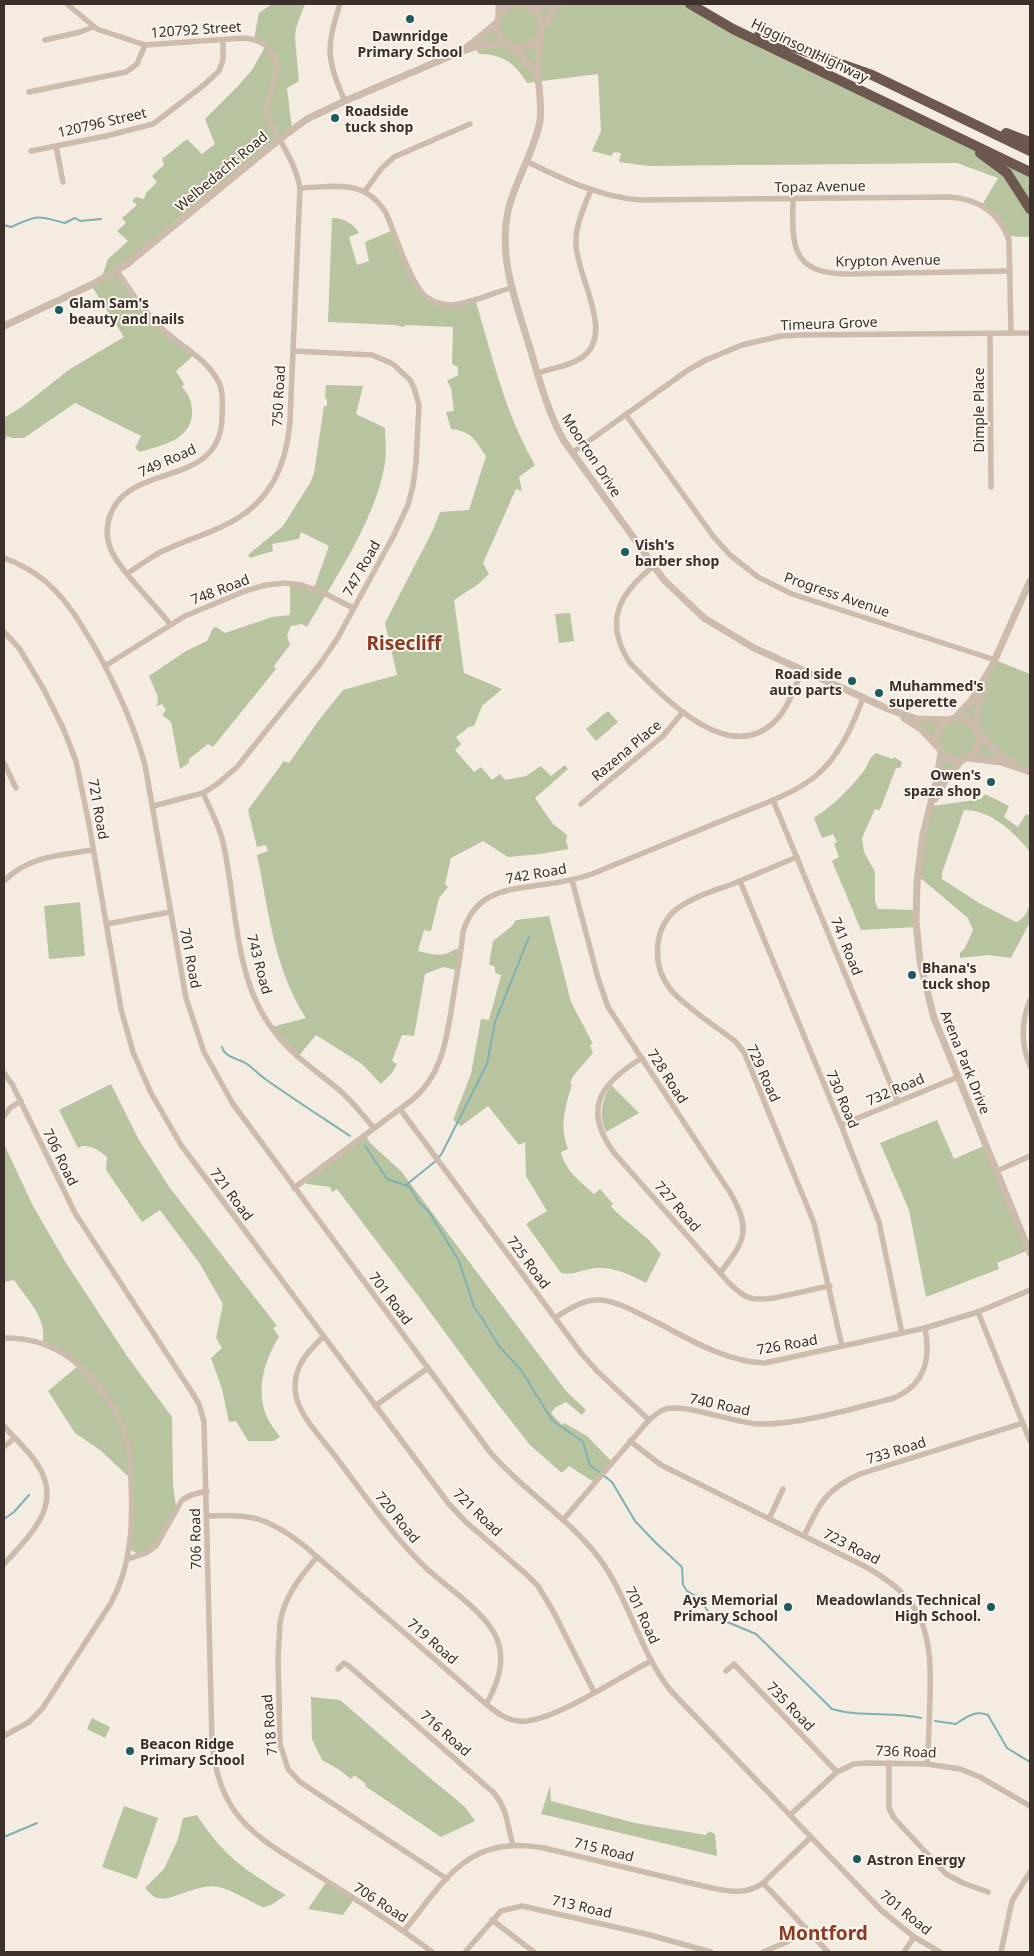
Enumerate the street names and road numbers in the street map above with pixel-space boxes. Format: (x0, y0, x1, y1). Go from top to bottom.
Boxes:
street label: Higginson Highway (748, 13, 873, 87)
street label: 120792 Street (150, 16, 242, 42)
street label: 120796 Street (56, 103, 148, 141)
street label: Welbedacht Road (171, 127, 271, 215)
street label: Topaz Avenue (774, 176, 866, 196)
street label: Krypton Avenue (835, 250, 941, 270)
street label: Timeura Grove (780, 312, 878, 334)
street label: 750 Road (267, 365, 289, 427)
street label: Dimple Place (969, 367, 988, 453)
street label: Moorton Drive (558, 410, 626, 500)
street label: 749 Road (135, 439, 199, 481)
street label: 747 Road (338, 537, 384, 599)
street label: Progress Avenue (782, 567, 893, 621)
street label: 748 Road (188, 569, 252, 609)
street label: Razena Place (587, 715, 665, 785)
street label: 721 Road (84, 777, 114, 841)
street label: 742 Road (504, 858, 568, 888)
street label: 741 Road (827, 914, 867, 978)
street label: 701 Road (176, 926, 206, 990)
street label: 743 Road (243, 932, 277, 996)
street label: Arena Park Drive (937, 1007, 996, 1117)
street label: 729 Road (743, 1041, 785, 1105)
street label: 728 Road (643, 1045, 693, 1107)
street label: 730 Road (822, 1067, 864, 1131)
street label: 732 Road (863, 1068, 927, 1110)
street label: 706 Road (39, 1125, 83, 1189)
street label: 721 Road (206, 1164, 258, 1224)
street label: 727 Road (651, 1177, 705, 1235)
street label: 725 Road (503, 1232, 555, 1292)
street label: 701 Road (365, 1268, 417, 1328)
street label: 726 Road (755, 1329, 819, 1359)
street label: 740 Road (688, 1388, 752, 1420)
street label: 733 Road (864, 1432, 928, 1468)
street label: 721 Road (449, 1484, 507, 1540)
street label: 720 Road (371, 1487, 425, 1547)
street label: 706 Road (185, 1508, 205, 1570)
street label: 723 Road (820, 1524, 884, 1568)
street label: 701 Road (621, 1583, 665, 1647)
street label: 719 Road (404, 1614, 462, 1668)
street label: 735 Road (763, 1677, 819, 1735)
street label: 718 Road (257, 1694, 281, 1756)
street label: 716 Road (417, 1706, 475, 1760)
street label: 736 Road (875, 1740, 937, 1762)
street label: 715 Road (572, 1832, 636, 1866)
street label: 706 Road (350, 1877, 412, 1927)
street label: 701 Road (876, 1885, 936, 1939)
street label: 713 Road (550, 1890, 614, 1922)

